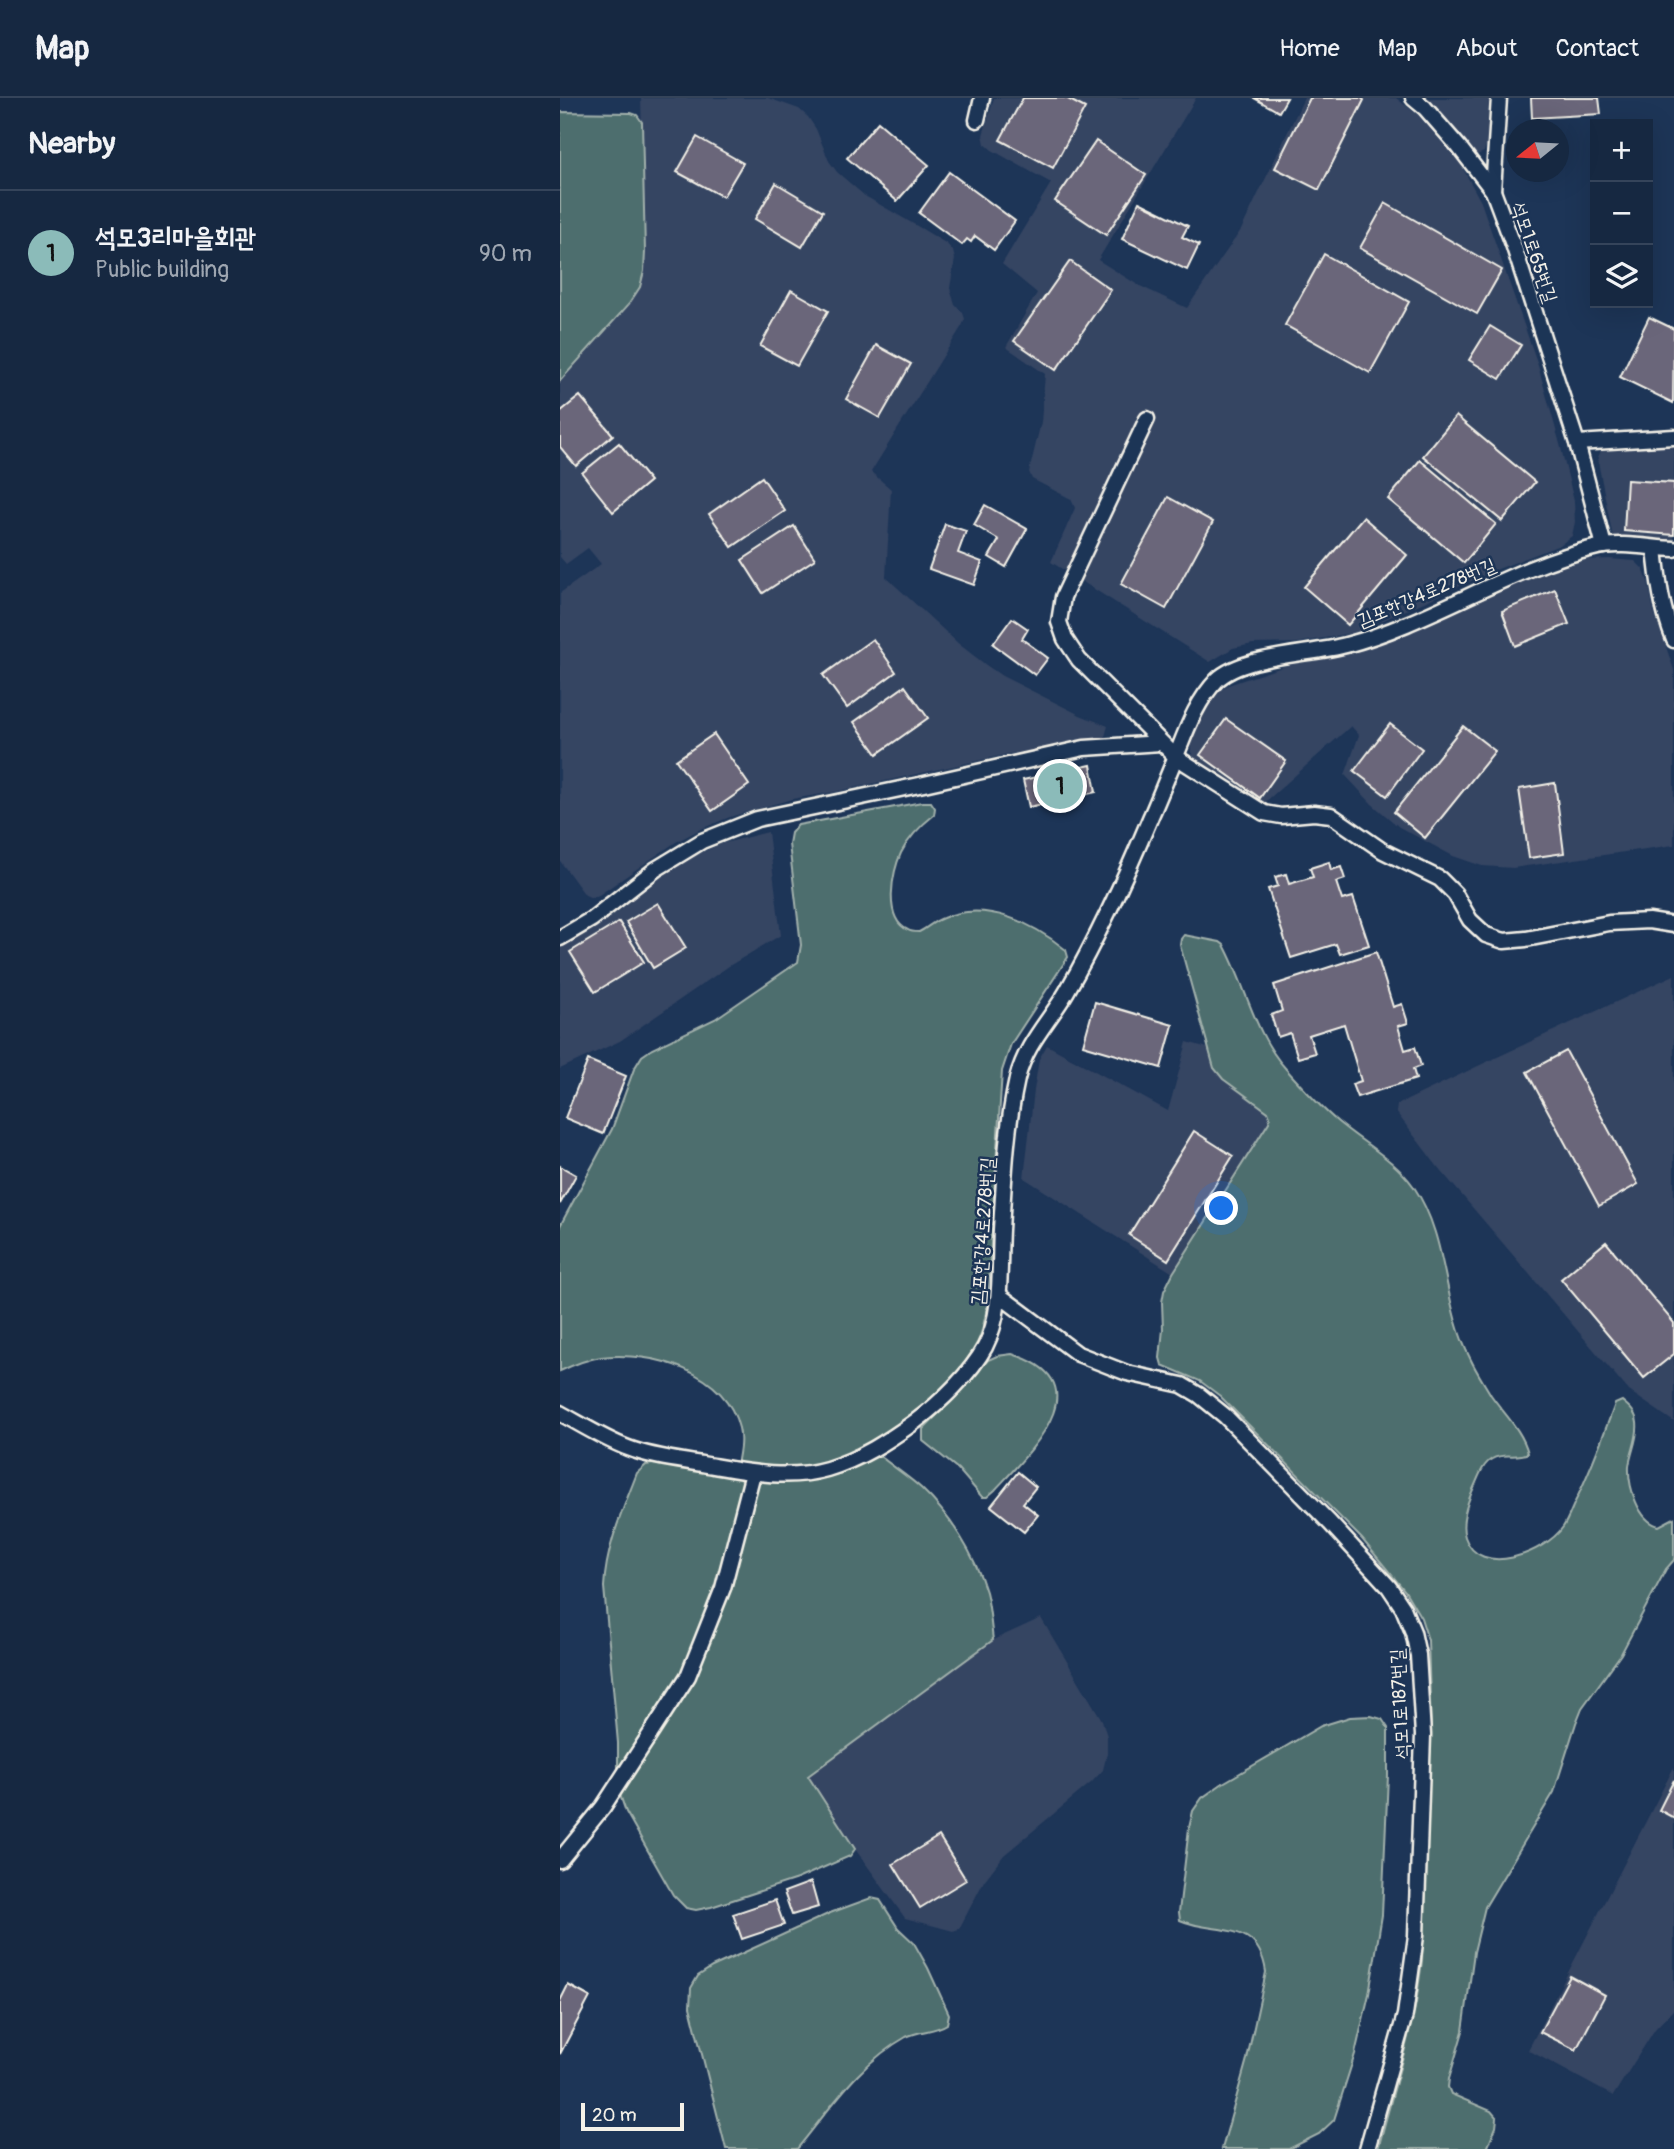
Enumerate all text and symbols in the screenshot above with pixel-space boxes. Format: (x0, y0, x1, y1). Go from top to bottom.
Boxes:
text: Map (35, 28, 90, 69)
text: Home (1279, 34, 1340, 63)
text: Map (1378, 34, 1418, 63)
text: About (1456, 34, 1518, 63)
text: Contact (1556, 34, 1639, 63)
north arrow (1506, 119, 1569, 182)
map controls (1590, 119, 1653, 308)
button: + (1590, 119, 1653, 182)
text: Nearby (28, 125, 115, 162)
button: − (1590, 182, 1653, 245)
street label: 석모1로65번길 (1506, 199, 1563, 306)
text: 석모3리마을회관 (95, 222, 256, 254)
text: 1 (47, 239, 56, 268)
text: 90 m (479, 239, 532, 268)
button: layers (1590, 245, 1653, 308)
text: Public building (95, 255, 229, 284)
street label: 김포한강4로278번길 (1353, 553, 1499, 633)
pin: 1 (1037, 760, 1083, 812)
street label: 김포한강4로278번길 (966, 1156, 1000, 1306)
your location (1204, 1191, 1238, 1225)
street label: 석모1로187번길 (1385, 1648, 1415, 1760)
scale bar (581, 2100, 684, 2132)
text: 20 m (592, 2103, 637, 2127)

